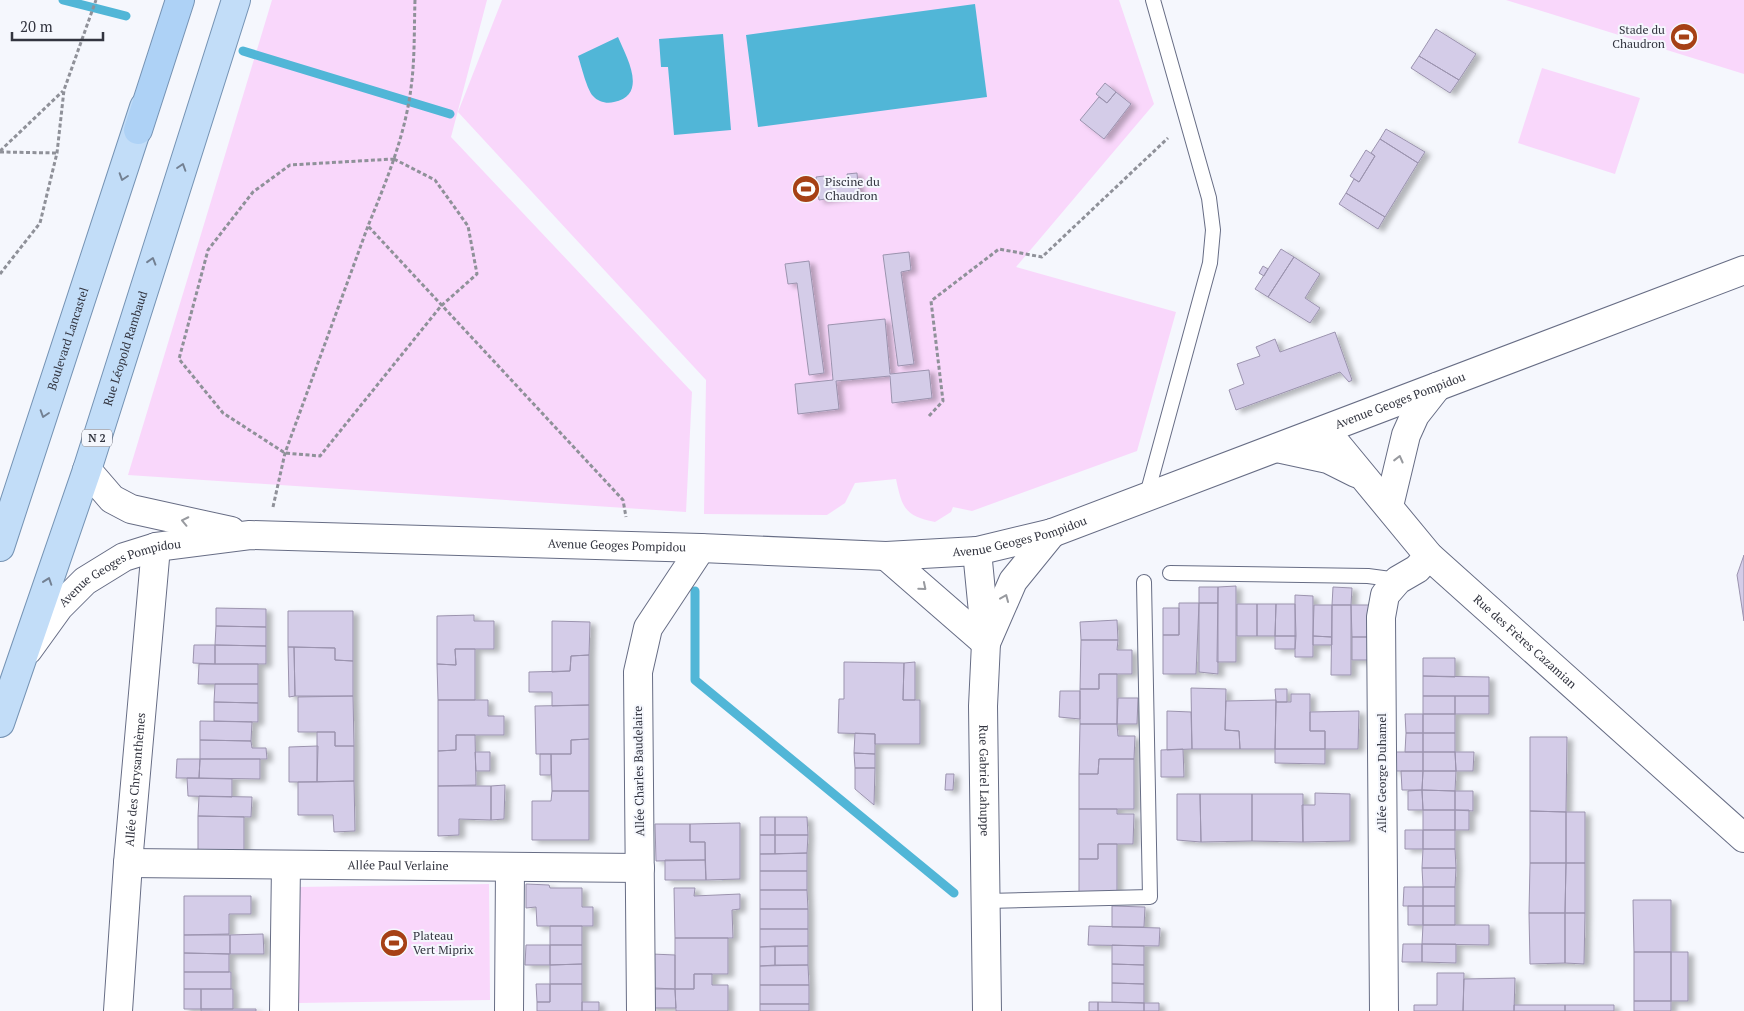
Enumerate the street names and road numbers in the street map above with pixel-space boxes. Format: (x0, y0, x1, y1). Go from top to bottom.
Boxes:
street label: Boulevard Lancastel (44, 285, 92, 392)
street label: Rue Léopold Rambaud (100, 289, 150, 408)
street label: Avenue Geoges Pompidou (1333, 369, 1467, 432)
road number: N 2 (82, 429, 112, 446)
street label: Avenue Geoges Pompidou (952, 512, 1089, 559)
street label: Avenue Geoges Pompidou (55, 536, 182, 610)
street label: Avenue Geoges Pompidou (548, 536, 686, 555)
street label: Rue des Frères Cazamian (1471, 591, 1580, 691)
street label: Allée Charles Baudelaire (630, 706, 647, 836)
street label: Allée des Chrysanthèmes (121, 712, 148, 847)
street label: Allée George Duhamel (1374, 713, 1389, 833)
street label: Rue Gabriel Lahuppe (976, 725, 993, 836)
street label: Allée Paul Verlaine (347, 857, 449, 873)

